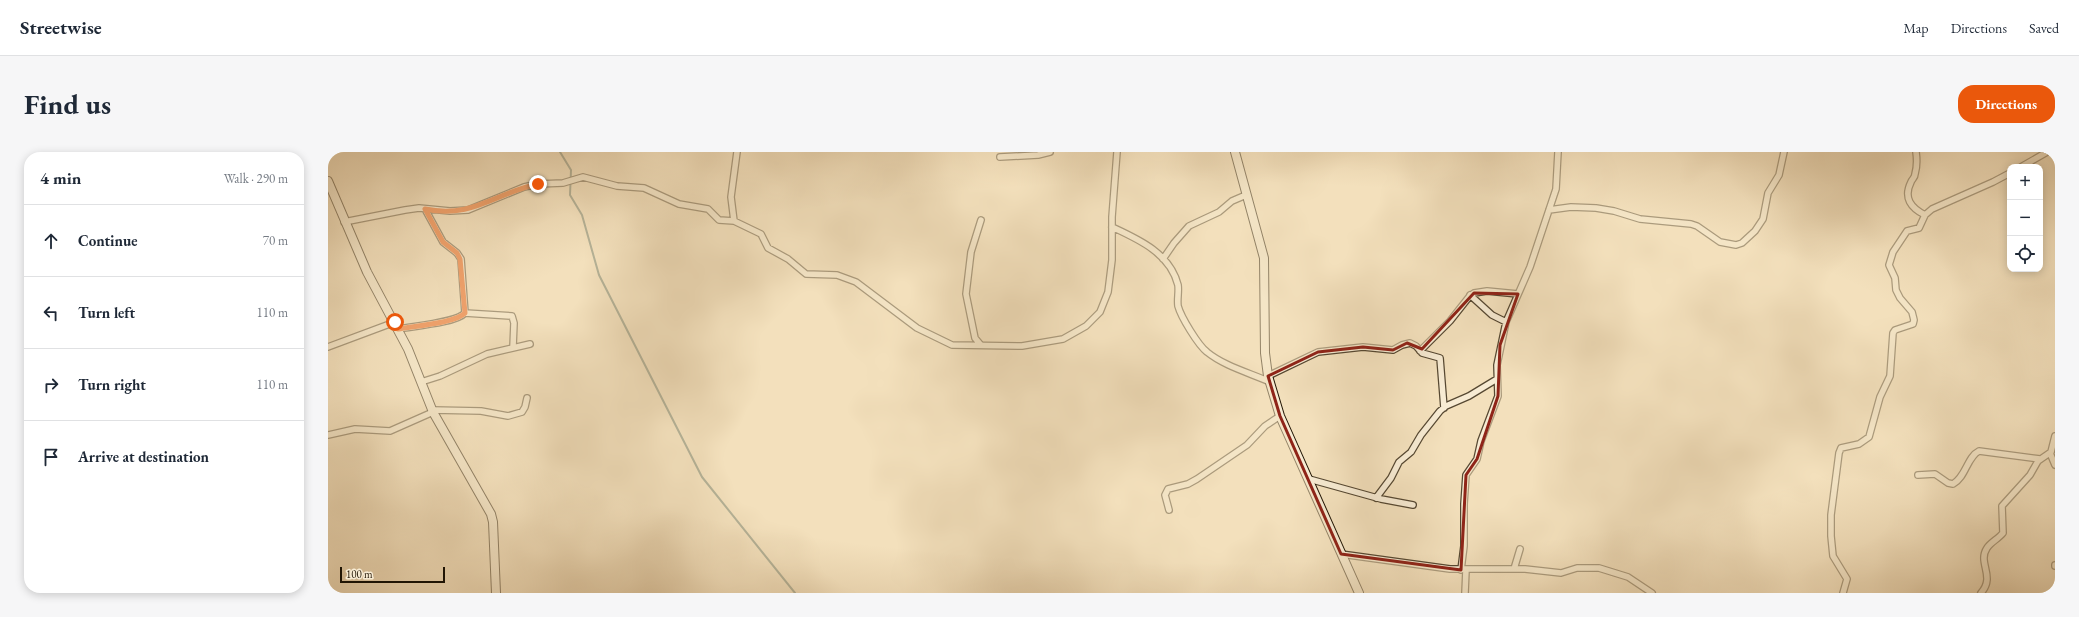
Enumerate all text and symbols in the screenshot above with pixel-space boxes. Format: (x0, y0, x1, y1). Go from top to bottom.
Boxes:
text: Streetwise (20, 15, 102, 40)
text: Map (1903, 19, 1929, 37)
text: Directions (1951, 19, 2007, 37)
text: Saved (2029, 19, 2059, 37)
button: Directions (1958, 85, 2055, 123)
text: Find us (24, 86, 111, 122)
map controls (2007, 164, 2043, 272)
button: + (2007, 164, 2043, 200)
text: 4 min (40, 167, 81, 189)
text: Walk · 290 m (224, 170, 288, 187)
route end (529, 175, 547, 193)
button: − (2007, 200, 2043, 236)
icon: ahead (40, 230, 62, 252)
text: Continue (78, 231, 138, 250)
text: 70 m (263, 232, 288, 249)
button: locate (2007, 236, 2043, 272)
icon: left (40, 302, 62, 324)
text: Turn left (78, 303, 135, 322)
text: 110 m (257, 304, 288, 321)
route start (386, 313, 404, 331)
icon: right (40, 374, 62, 396)
text: Turn right (78, 375, 146, 394)
text: 110 m (257, 376, 288, 393)
icon: arrive (40, 446, 62, 468)
text: Arrive at destination (78, 447, 209, 466)
scale bar (340, 565, 445, 584)
text: 100 m (346, 567, 373, 581)

